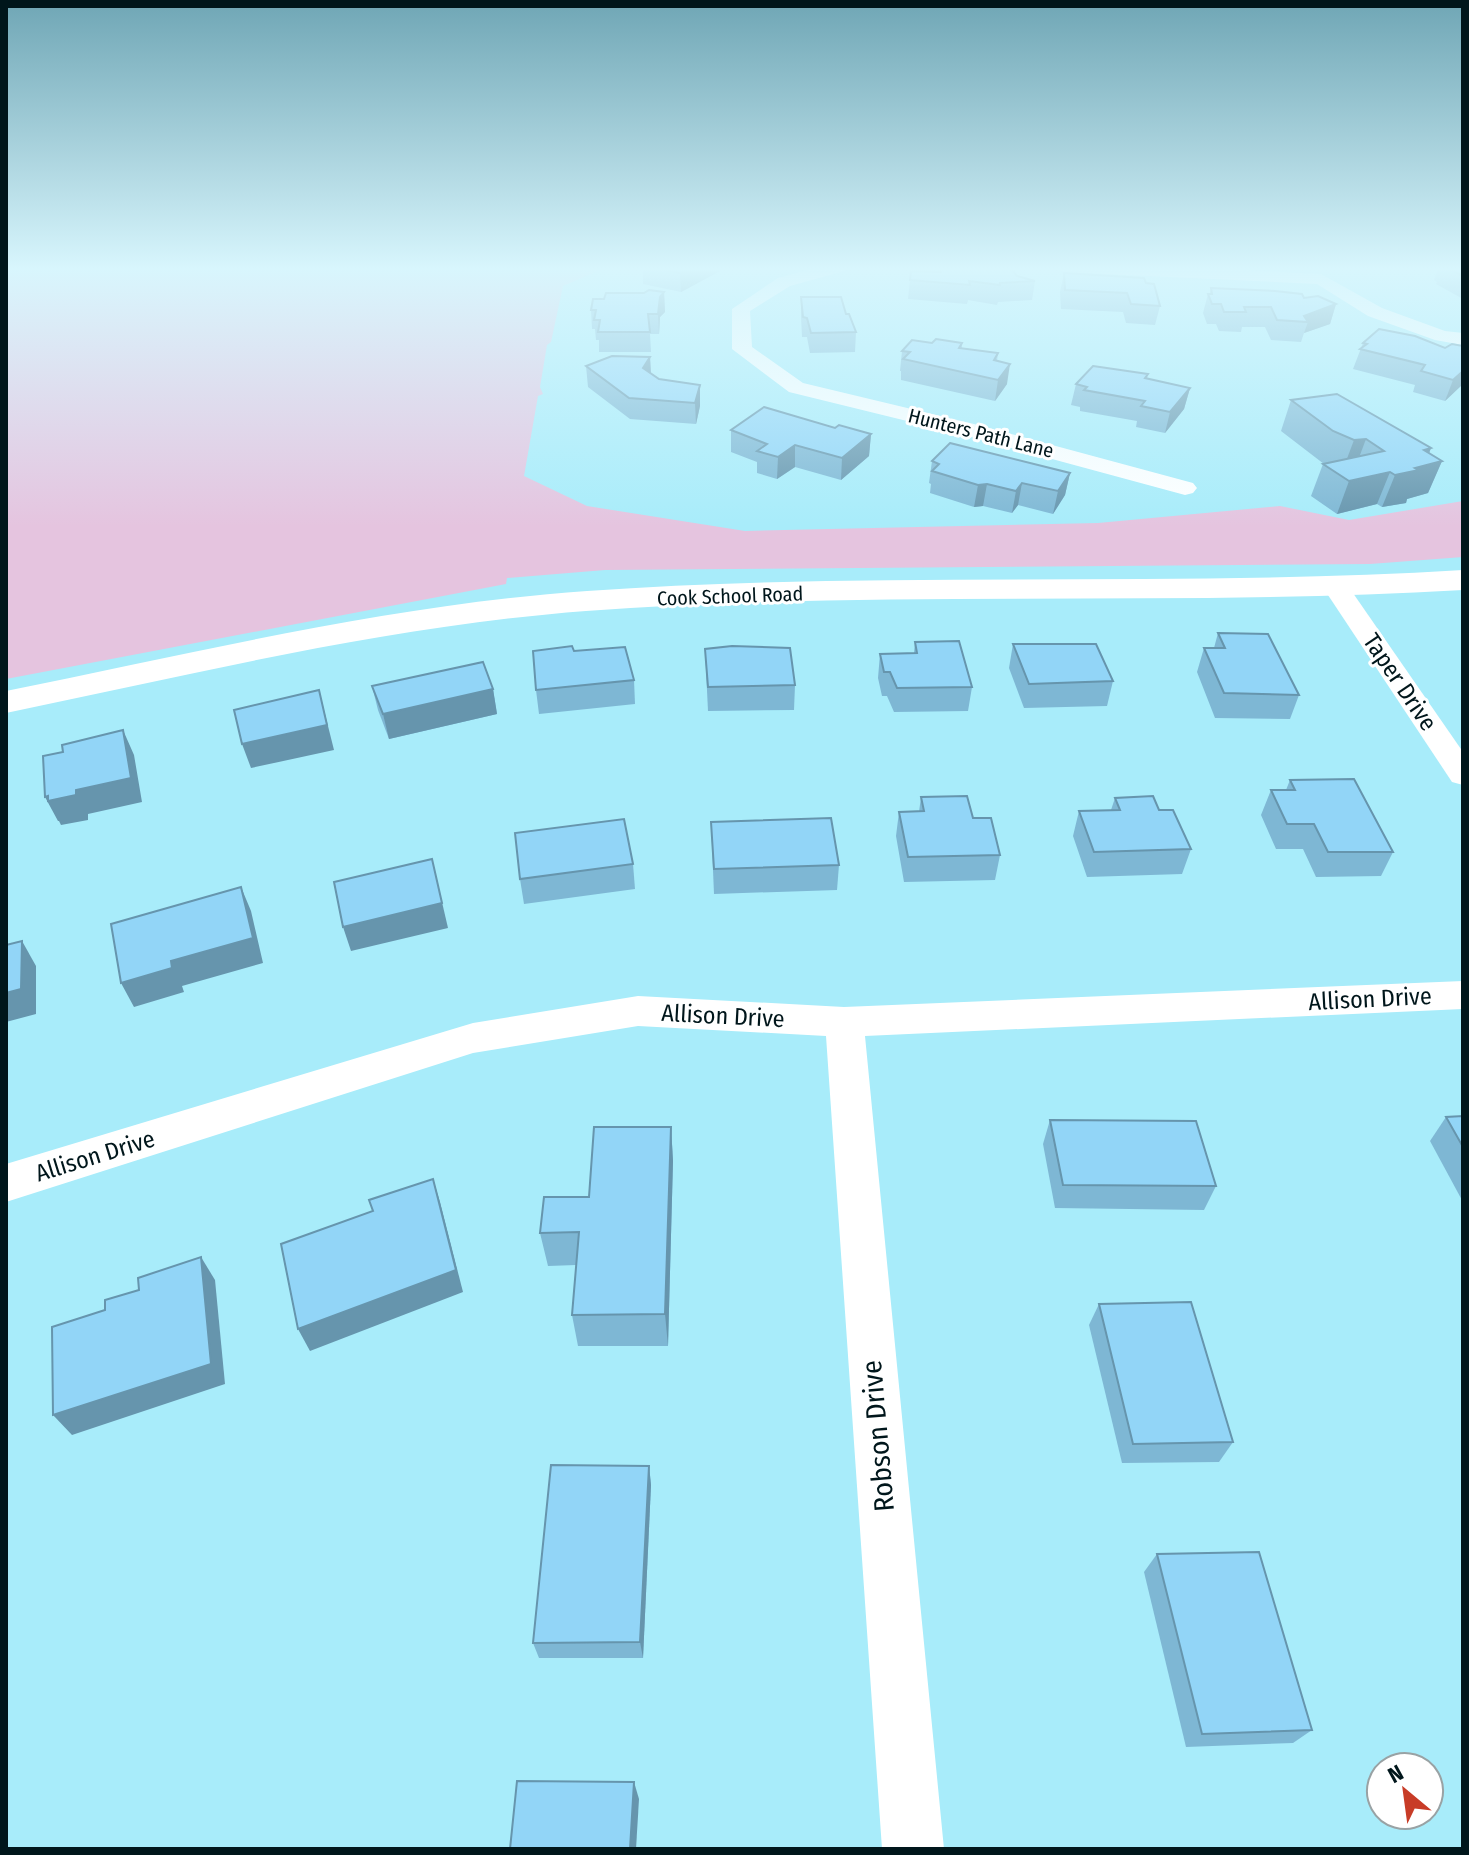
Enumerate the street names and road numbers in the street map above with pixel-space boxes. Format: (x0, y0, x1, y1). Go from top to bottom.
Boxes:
street label: Hunters Path Lane (906, 403, 1056, 463)
street label: Cook School Road (656, 581, 804, 611)
street label: Taper Drive (1357, 628, 1443, 736)
street label: Allison Drive (1308, 982, 1432, 1016)
street label: Allison Drive (661, 999, 785, 1033)
street label: Allison Drive (32, 1125, 158, 1187)
street label: Robson Drive (855, 1359, 901, 1513)

